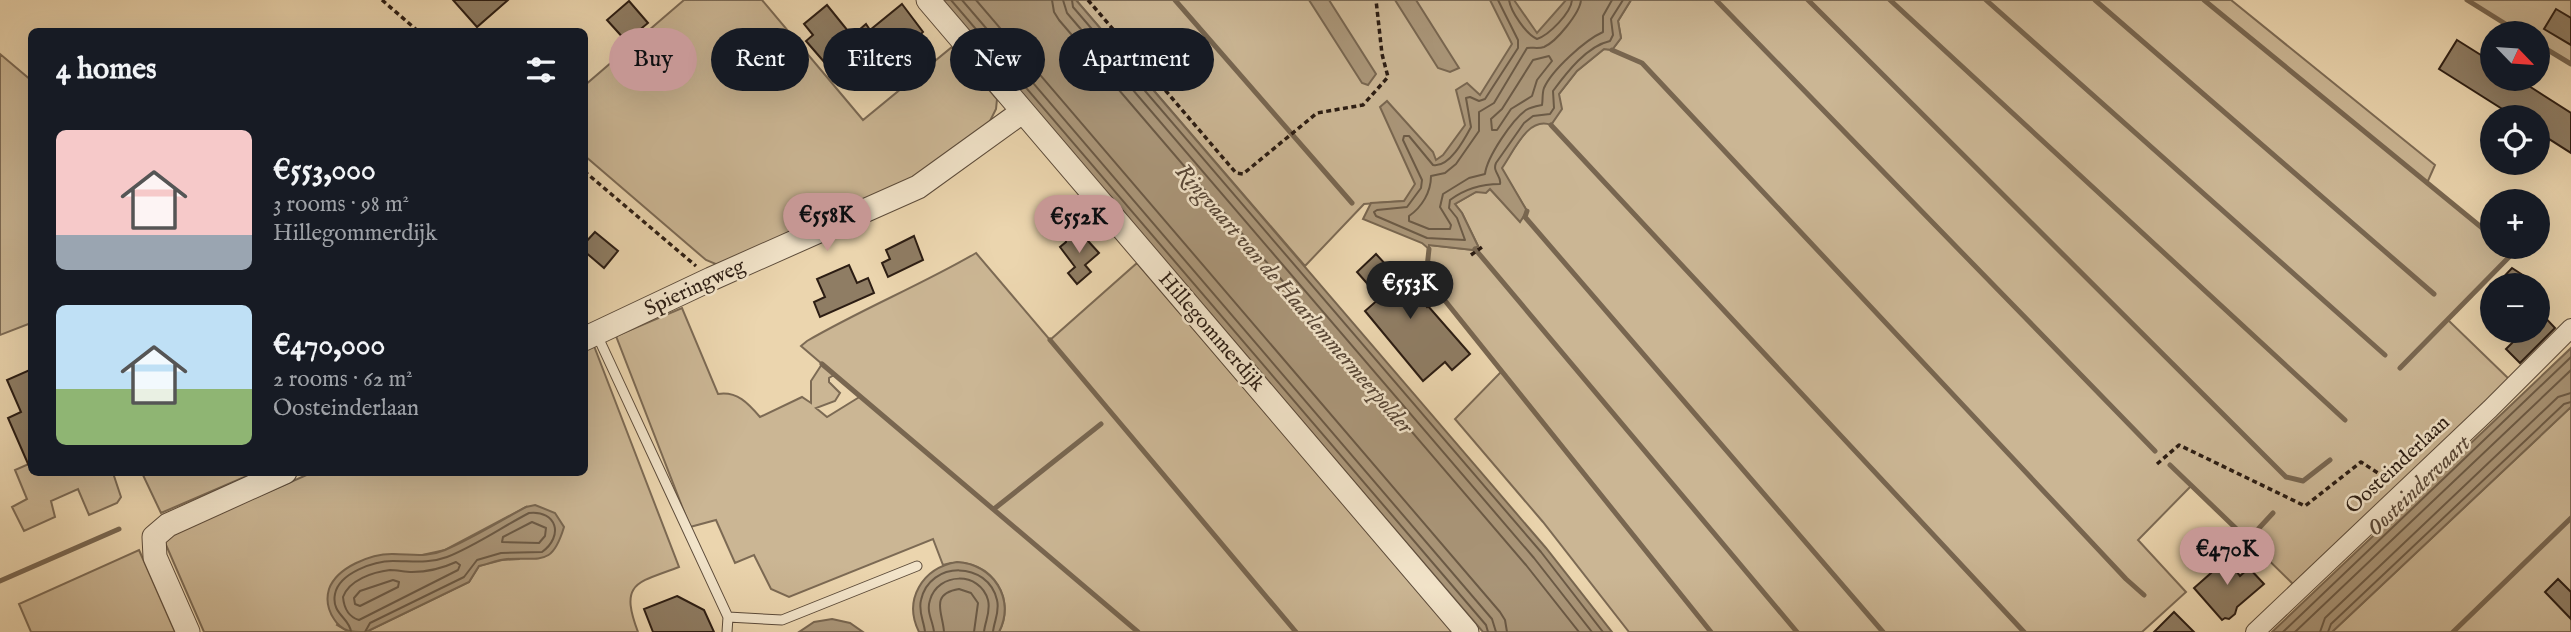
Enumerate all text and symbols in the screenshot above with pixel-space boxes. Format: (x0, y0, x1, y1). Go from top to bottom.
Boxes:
north arrow (2480, 21, 2550, 91)
map controls (2480, 21, 2550, 343)
chip: Buy (609, 28, 697, 91)
chip: Rent (711, 28, 809, 91)
chip: Filters (823, 28, 936, 91)
chip: New (950, 28, 1045, 91)
chip: Apartment (1059, 28, 1214, 91)
text: 4 homes (56, 51, 157, 89)
icon: filters (522, 51, 560, 89)
button: locate (2480, 105, 2550, 175)
text: €553,000 (273, 152, 376, 190)
icon: home (112, 158, 196, 242)
water label: Ringvaart van de Haarlemmermeerpolder (1168, 158, 1420, 442)
button: + (2480, 189, 2550, 259)
text: 3 rooms · 98 m² (273, 190, 409, 219)
pin: €558K (778, 194, 876, 253)
pin: €552K (1030, 196, 1128, 255)
text: €558K (799, 201, 855, 230)
text: €552K (1050, 203, 1108, 232)
text: Hillegommerdijk (273, 219, 437, 248)
street label: Spieringweg (640, 253, 750, 323)
pin: €553K (1361, 262, 1459, 321)
street label: Hillegommerdijk (1152, 267, 1271, 398)
text: €553K (1382, 269, 1438, 298)
button: − (2480, 273, 2550, 343)
text: €470,000 (273, 327, 385, 365)
icon: home (112, 333, 196, 417)
text: 2 rooms · 62 m² (273, 365, 413, 394)
text: Oosteinderlaan (273, 394, 419, 423)
street label: Oosteinderlaan (2340, 410, 2456, 520)
water label: Oosteindervaart (2361, 428, 2478, 543)
pin: €470K (2178, 528, 2276, 587)
text: €470K (2196, 535, 2258, 564)

